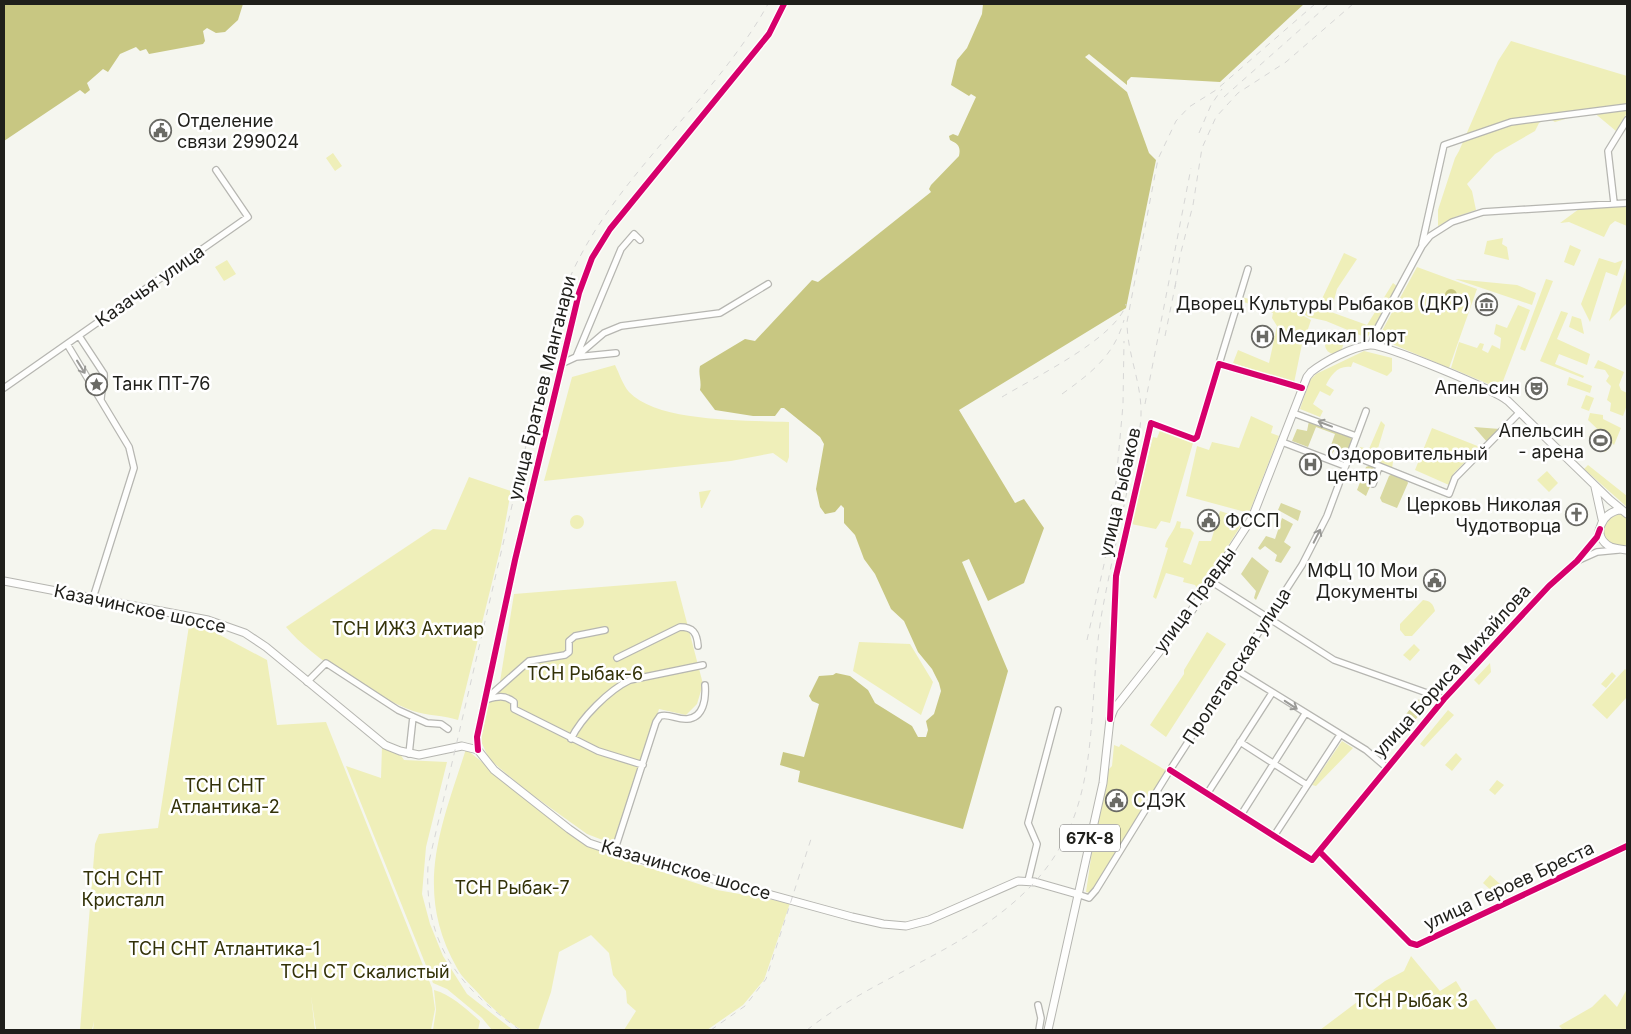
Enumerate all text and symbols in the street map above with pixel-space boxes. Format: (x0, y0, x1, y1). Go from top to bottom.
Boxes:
place label: Отделение связи 299024 (177, 110, 299, 152)
public building icon: Отделение связи 299024 (149, 119, 173, 143)
street label: Казачья улица (91, 240, 208, 331)
street label: улица Братьев Манганари (503, 273, 580, 502)
museum icon: Дворец Культуры Рыбаков (ДКР) (1474, 292, 1498, 316)
place label: Дворец Культуры Рыбаков (ДКР) (1176, 293, 1470, 314)
hospital icon: Медикал Порт (1250, 324, 1274, 348)
place label: Медикал Порт (1278, 325, 1406, 346)
one-way arrow (76, 360, 86, 374)
place icon: Танк ПТ-76 (84, 372, 108, 396)
place label: Танк ПТ-76 (112, 373, 210, 394)
theatre icon: Апельсин (1524, 376, 1548, 400)
place label: Апельсин (1435, 377, 1520, 398)
one-way arrow (1318, 419, 1333, 428)
place label: Апельсин - арена (1499, 420, 1584, 462)
street label: улица Рыбаков (1094, 425, 1145, 559)
sports icon: Апельсин - арена (1588, 429, 1612, 453)
place label: Оздоровительный центр (1327, 443, 1488, 485)
hospital icon: Оздоровительный центр (1299, 452, 1323, 476)
place label: Церковь Николая Чудотворца (1406, 494, 1561, 536)
church icon: Церковь Николая Чудотворца (1565, 503, 1589, 527)
public building icon: ФССП (1197, 509, 1221, 533)
place label: ФССП (1225, 510, 1280, 531)
one-way arrow (1313, 529, 1322, 544)
street label: улица Правды (1149, 543, 1240, 657)
place label: МФЦ 10 Мои Документы (1307, 560, 1418, 602)
public building icon: МФЦ 10 Мои Документы (1422, 569, 1446, 593)
street label: Казачинское шоссе (52, 580, 228, 637)
street label: улица Бориса Михайлова (1369, 580, 1535, 761)
street label: Пролетарская улица (1178, 584, 1295, 748)
park label: ТСН ИЖЗ Ахтиар (332, 618, 484, 639)
park label: ТСН Рыбак-6 (527, 663, 643, 684)
one-way arrow (1283, 700, 1297, 710)
park label: ТСН СНТ Атлантика-2 (170, 775, 280, 817)
public building icon: СДЭК (1105, 789, 1129, 813)
place label: СДЭК (1133, 790, 1186, 811)
road number: 67К-8 (1060, 824, 1120, 851)
street label: Казачинское шоссе (599, 835, 773, 904)
street label: улица Героев Бреста (1420, 837, 1597, 934)
park label: ТСН СНТ Кристалл (81, 868, 165, 910)
park label: ТСН Рыбак-7 (454, 877, 570, 898)
park label: ТСН СНТ Атлантика-1 (128, 938, 320, 959)
park label: ТСН СТ Скалистый (280, 961, 450, 982)
park label: ТСН Рыбак 3 (1354, 990, 1468, 1011)

